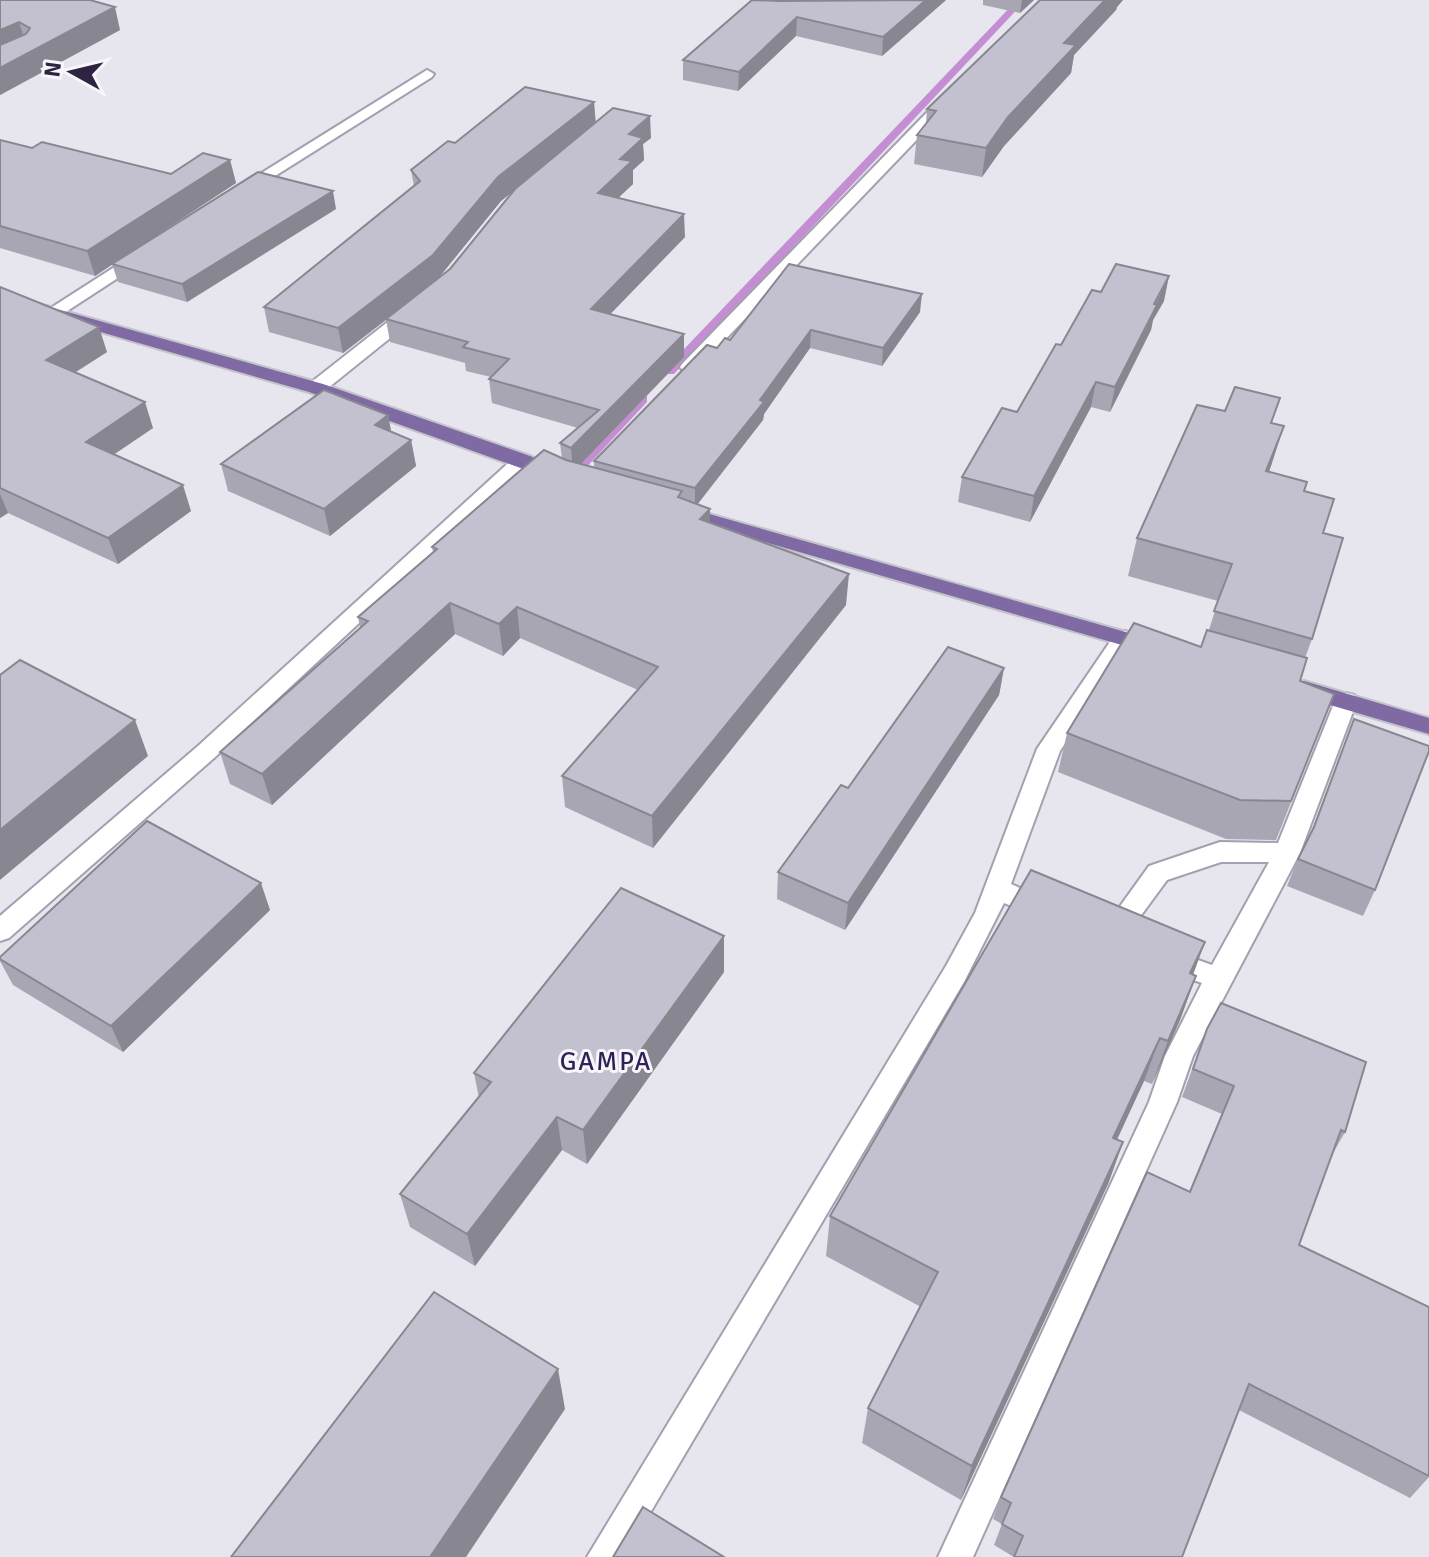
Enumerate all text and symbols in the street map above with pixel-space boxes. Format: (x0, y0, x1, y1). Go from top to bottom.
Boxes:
north arrow (32, 32, 112, 112)
text: N (38, 60, 67, 79)
district label: GAMPA (560, 1046, 652, 1078)

